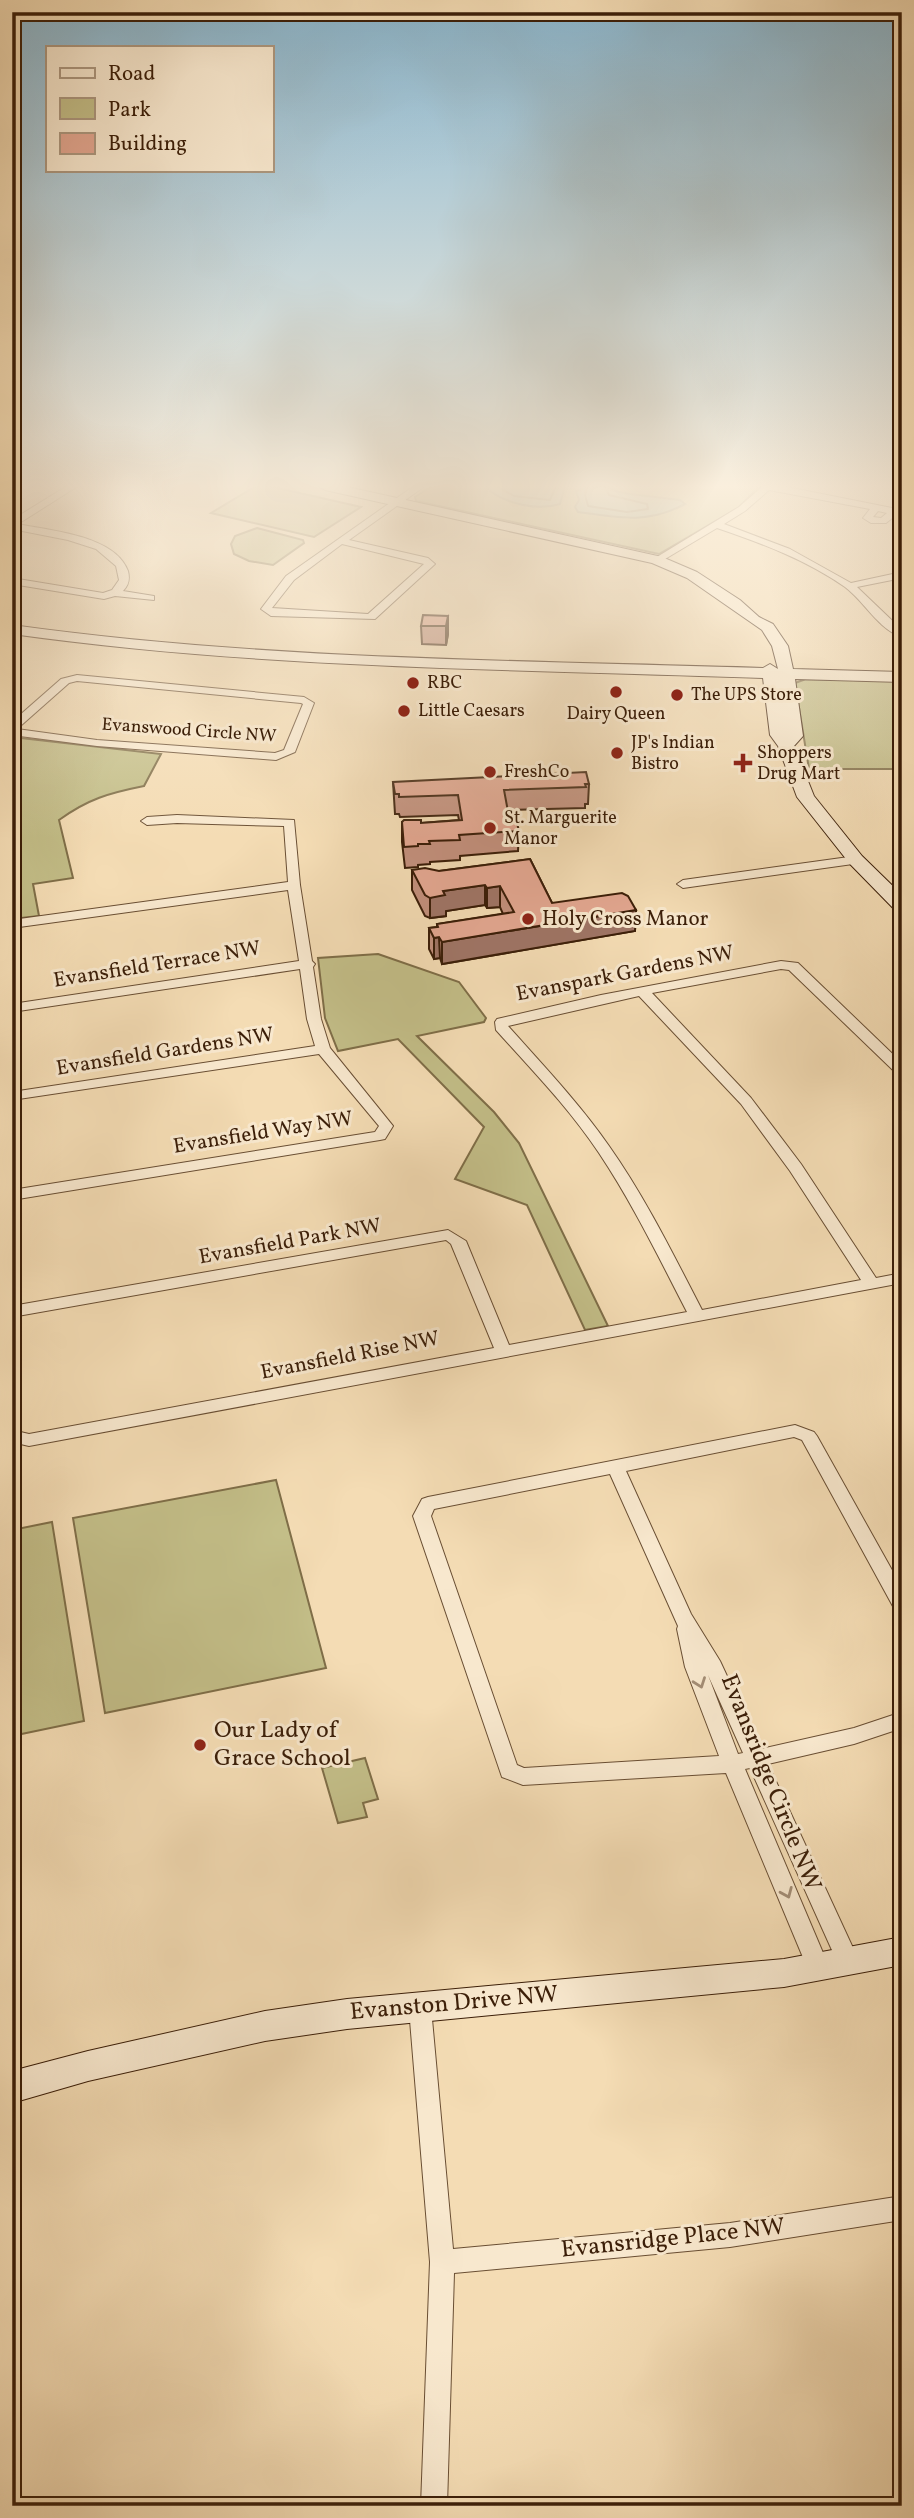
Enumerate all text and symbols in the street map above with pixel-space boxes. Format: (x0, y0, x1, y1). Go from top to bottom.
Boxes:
legend (46, 46, 273, 172)
text: Road (108, 60, 155, 89)
text: Park (108, 96, 151, 125)
text: Building (108, 130, 187, 159)
place label: RBC (427, 671, 462, 696)
marker: RBC (405, 675, 421, 691)
place label: The UPS Store (691, 683, 802, 708)
marker: Dairy Queen (608, 684, 624, 700)
marker: The UPS Store (669, 687, 685, 703)
place label: Little Caesars (418, 699, 525, 724)
place label: Dairy Queen (567, 702, 666, 727)
marker: Little Caesars (396, 703, 412, 719)
street label: Evanswood Circle NW (101, 712, 277, 750)
place label: JP's Indian Bistro (631, 731, 715, 777)
place label: Shoppers Drug Mart (757, 741, 840, 787)
marker: JP's Indian Bistro (609, 745, 625, 761)
marker: Shoppers Drug Mart (735, 755, 751, 771)
place label: FreshCo (504, 760, 569, 785)
marker: FreshCo (482, 764, 498, 780)
place label: St. Marguerite Manor (504, 806, 617, 852)
marker: St. Marguerite Manor (482, 820, 498, 836)
place label: Holy Cross Manor (542, 905, 709, 934)
marker: Holy Cross Manor (520, 911, 536, 927)
street label: Evansfield Terrace NW (51, 934, 263, 996)
street label: Evanspark Gardens NW (514, 939, 736, 1009)
street label: Evansfield Gardens NW (54, 1020, 276, 1084)
street label: Evansfield Way NW (171, 1104, 355, 1162)
street label: Evansfield Park NW (196, 1212, 384, 1272)
street label: Evansfield Rise NW (258, 1324, 442, 1388)
street label: Evansridge Circle NW (711, 1669, 829, 1897)
one-way arrow (692, 1676, 706, 1688)
place label: Our Lady of Grace School (214, 1714, 351, 1776)
marker: Our Lady of Grace School (192, 1737, 208, 1753)
one-way arrow (778, 1886, 792, 1898)
street label: Evanston Drive NW (348, 1978, 560, 2030)
street label: Evansridge Place NW (559, 2210, 787, 2268)

